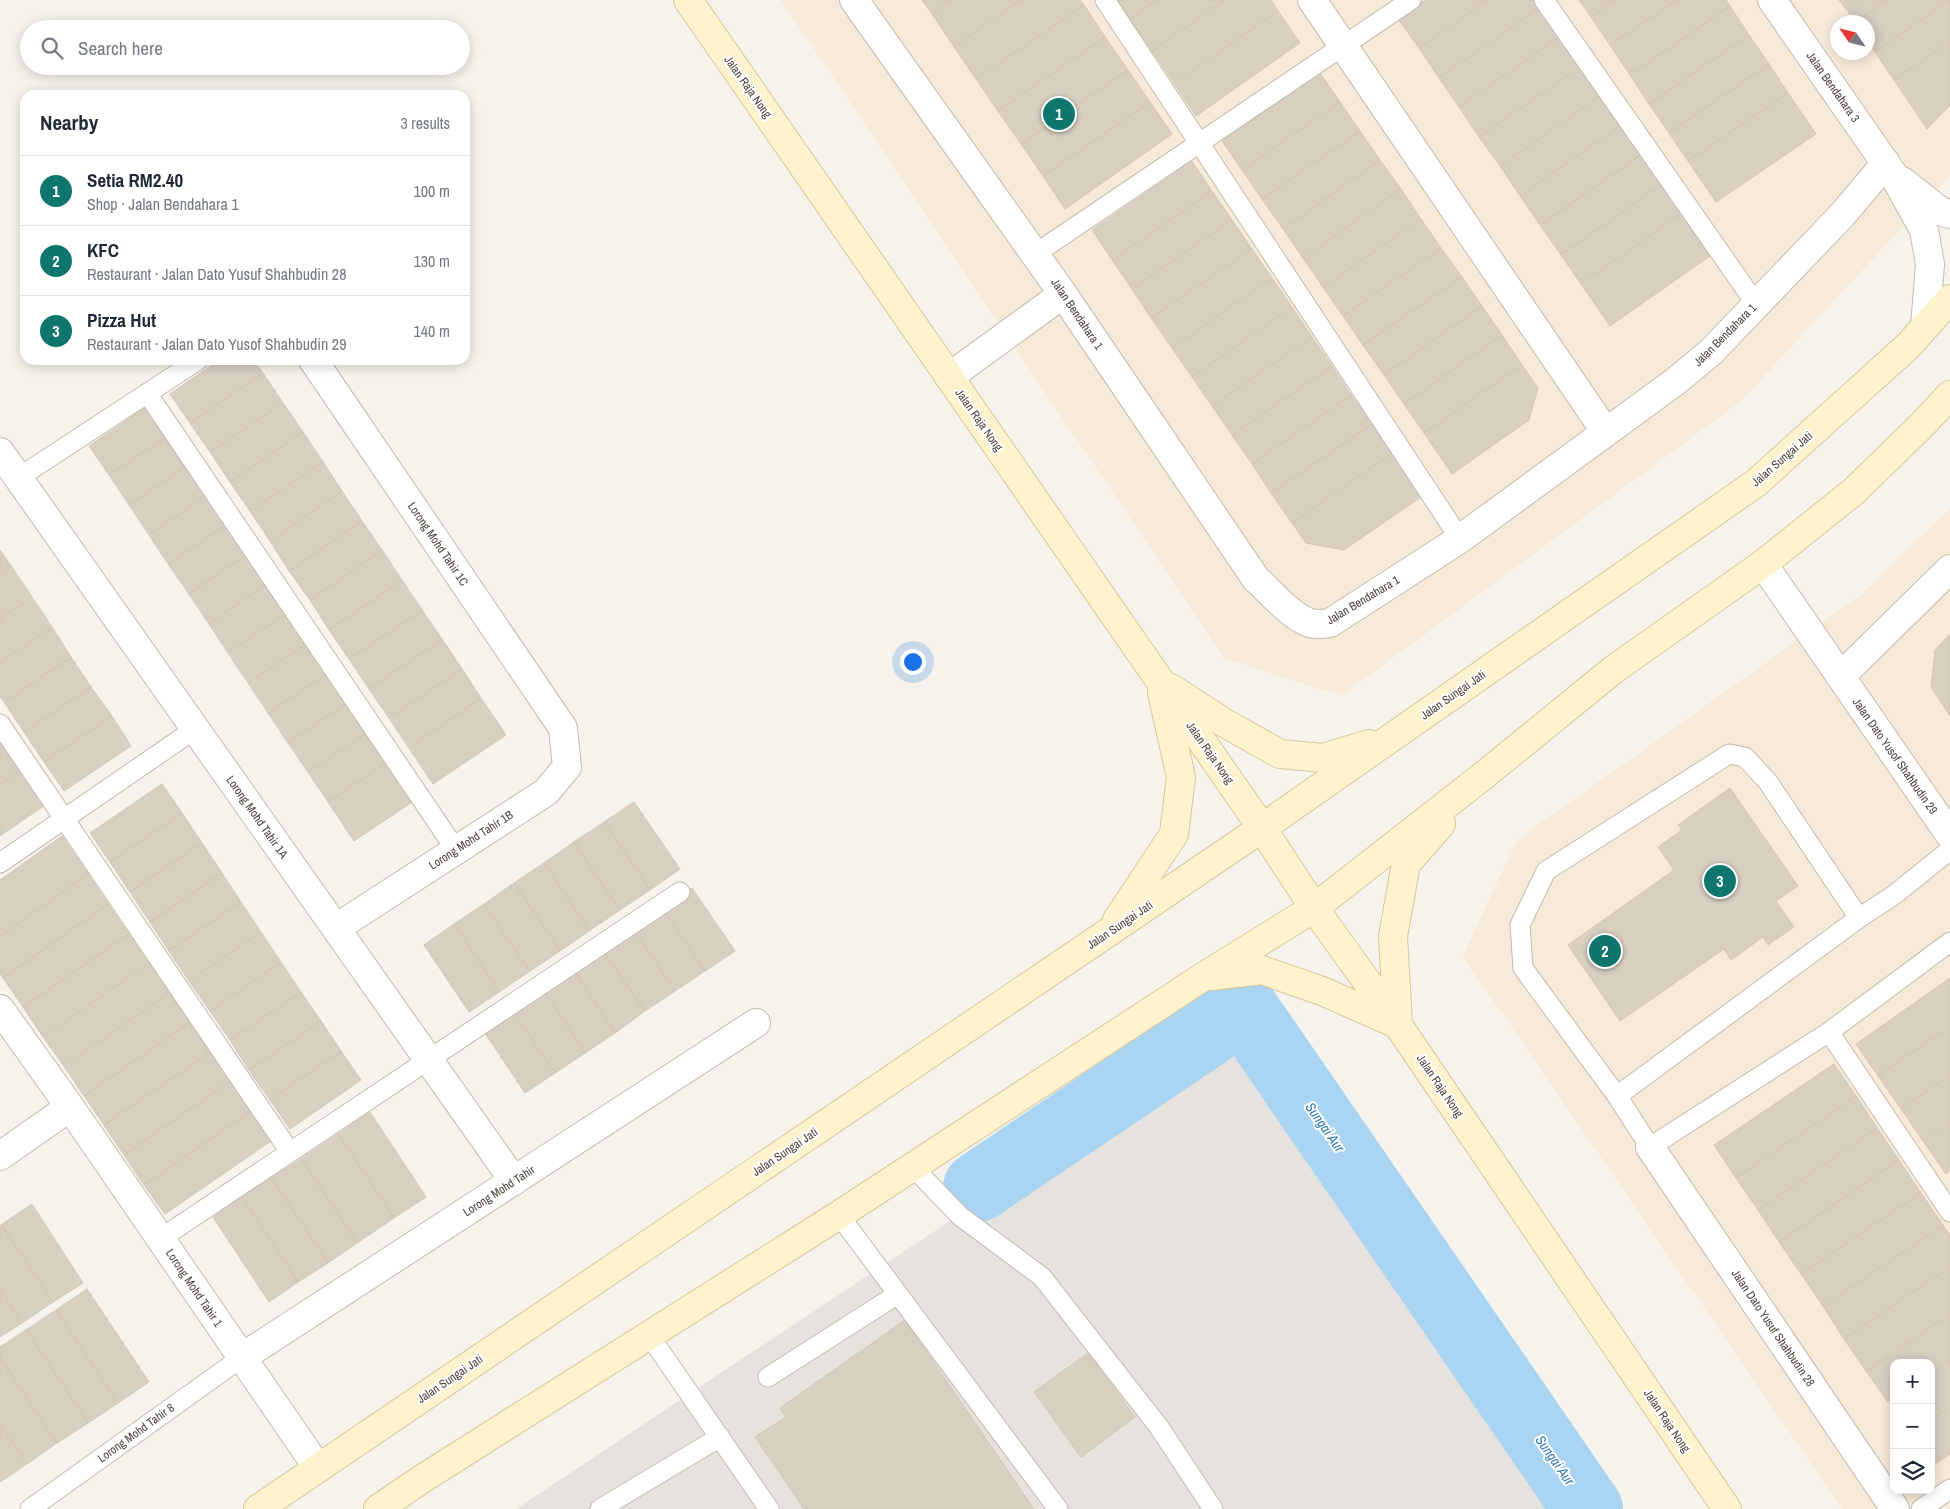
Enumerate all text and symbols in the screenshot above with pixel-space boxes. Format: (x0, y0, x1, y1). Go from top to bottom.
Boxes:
north arrow (1830, 15, 1875, 60)
search box (20, 20, 470, 75)
icon: search (38, 34, 66, 62)
text: Search here (78, 35, 163, 61)
street label: Jalan Bendahara 3 (1803, 49, 1863, 125)
street label: Jalan Raja Nong (721, 53, 776, 122)
pin: 1 (1043, 95, 1075, 133)
text: Nearby (40, 108, 98, 137)
text: 3 results (400, 112, 450, 134)
text: Setia RM2.40 (87, 167, 183, 193)
text: 1 (52, 180, 60, 202)
text: 100 m (414, 180, 450, 202)
text: Shop · Jalan Bendahara 1 (87, 193, 239, 215)
text: KFC (87, 237, 119, 263)
text: 2 (52, 250, 60, 272)
text: 130 m (414, 250, 450, 272)
text: Restaurant · Jalan Dato Yusuf Shahbudin 28 (87, 263, 346, 285)
street label: Jalan Bendahara 1 (1047, 275, 1107, 353)
street label: Jalan Bendahara 1 (1690, 300, 1760, 370)
text: Pizza Hut (87, 307, 156, 333)
text: 3 (52, 320, 60, 342)
text: 140 m (414, 320, 450, 342)
text: Restaurant · Jalan Dato Yusof Shahbudin 29 (87, 333, 346, 355)
street label: Jalan Raja Nong (952, 386, 1007, 455)
street label: Jalan Sungai Jati (1748, 428, 1816, 490)
street label: Lorong Mohd Tahir 1C (404, 499, 472, 589)
street label: Jalan Bendahara 1 (1323, 572, 1403, 628)
your location (900, 649, 926, 675)
street label: Jalan Sungai Jati (1417, 667, 1489, 723)
street label: Jalan Dato Yusof Shahbudin 29 (1849, 695, 1941, 817)
street label: Jalan Raja Nong (1183, 719, 1238, 788)
street label: Lorong Mohd Tahir 1A (223, 773, 292, 862)
street label: Lorong Mohd Tahir 1B (426, 807, 517, 873)
pin: 3 (1704, 862, 1736, 900)
street label: Jalan Sungai Jati (1084, 897, 1156, 953)
pin: 2 (1589, 932, 1621, 970)
street label: Jalan Raja Nong (1413, 1051, 1467, 1121)
water label: Sungai Aur (1301, 1099, 1349, 1156)
street label: Jalan Sungai Jati (749, 1124, 821, 1180)
street label: Lorong Mohd Tahir (460, 1161, 539, 1220)
street label: Lorong Mohd Tahir 1 (162, 1246, 226, 1331)
street label: Jalan Dato Yusuf Shahbudin 28 (1728, 1266, 1818, 1390)
street label: Jalan Sungai Jati (414, 1351, 486, 1407)
map controls (1890, 1359, 1935, 1494)
button: + (1890, 1359, 1935, 1404)
street label: Jalan Raja Nong (1640, 1386, 1694, 1456)
street label: Lorong Mohd Tahir 8 (95, 1400, 177, 1466)
button: − (1890, 1404, 1935, 1449)
water label: Sungai Aur (1531, 1432, 1579, 1489)
button: layers (1890, 1449, 1935, 1494)

